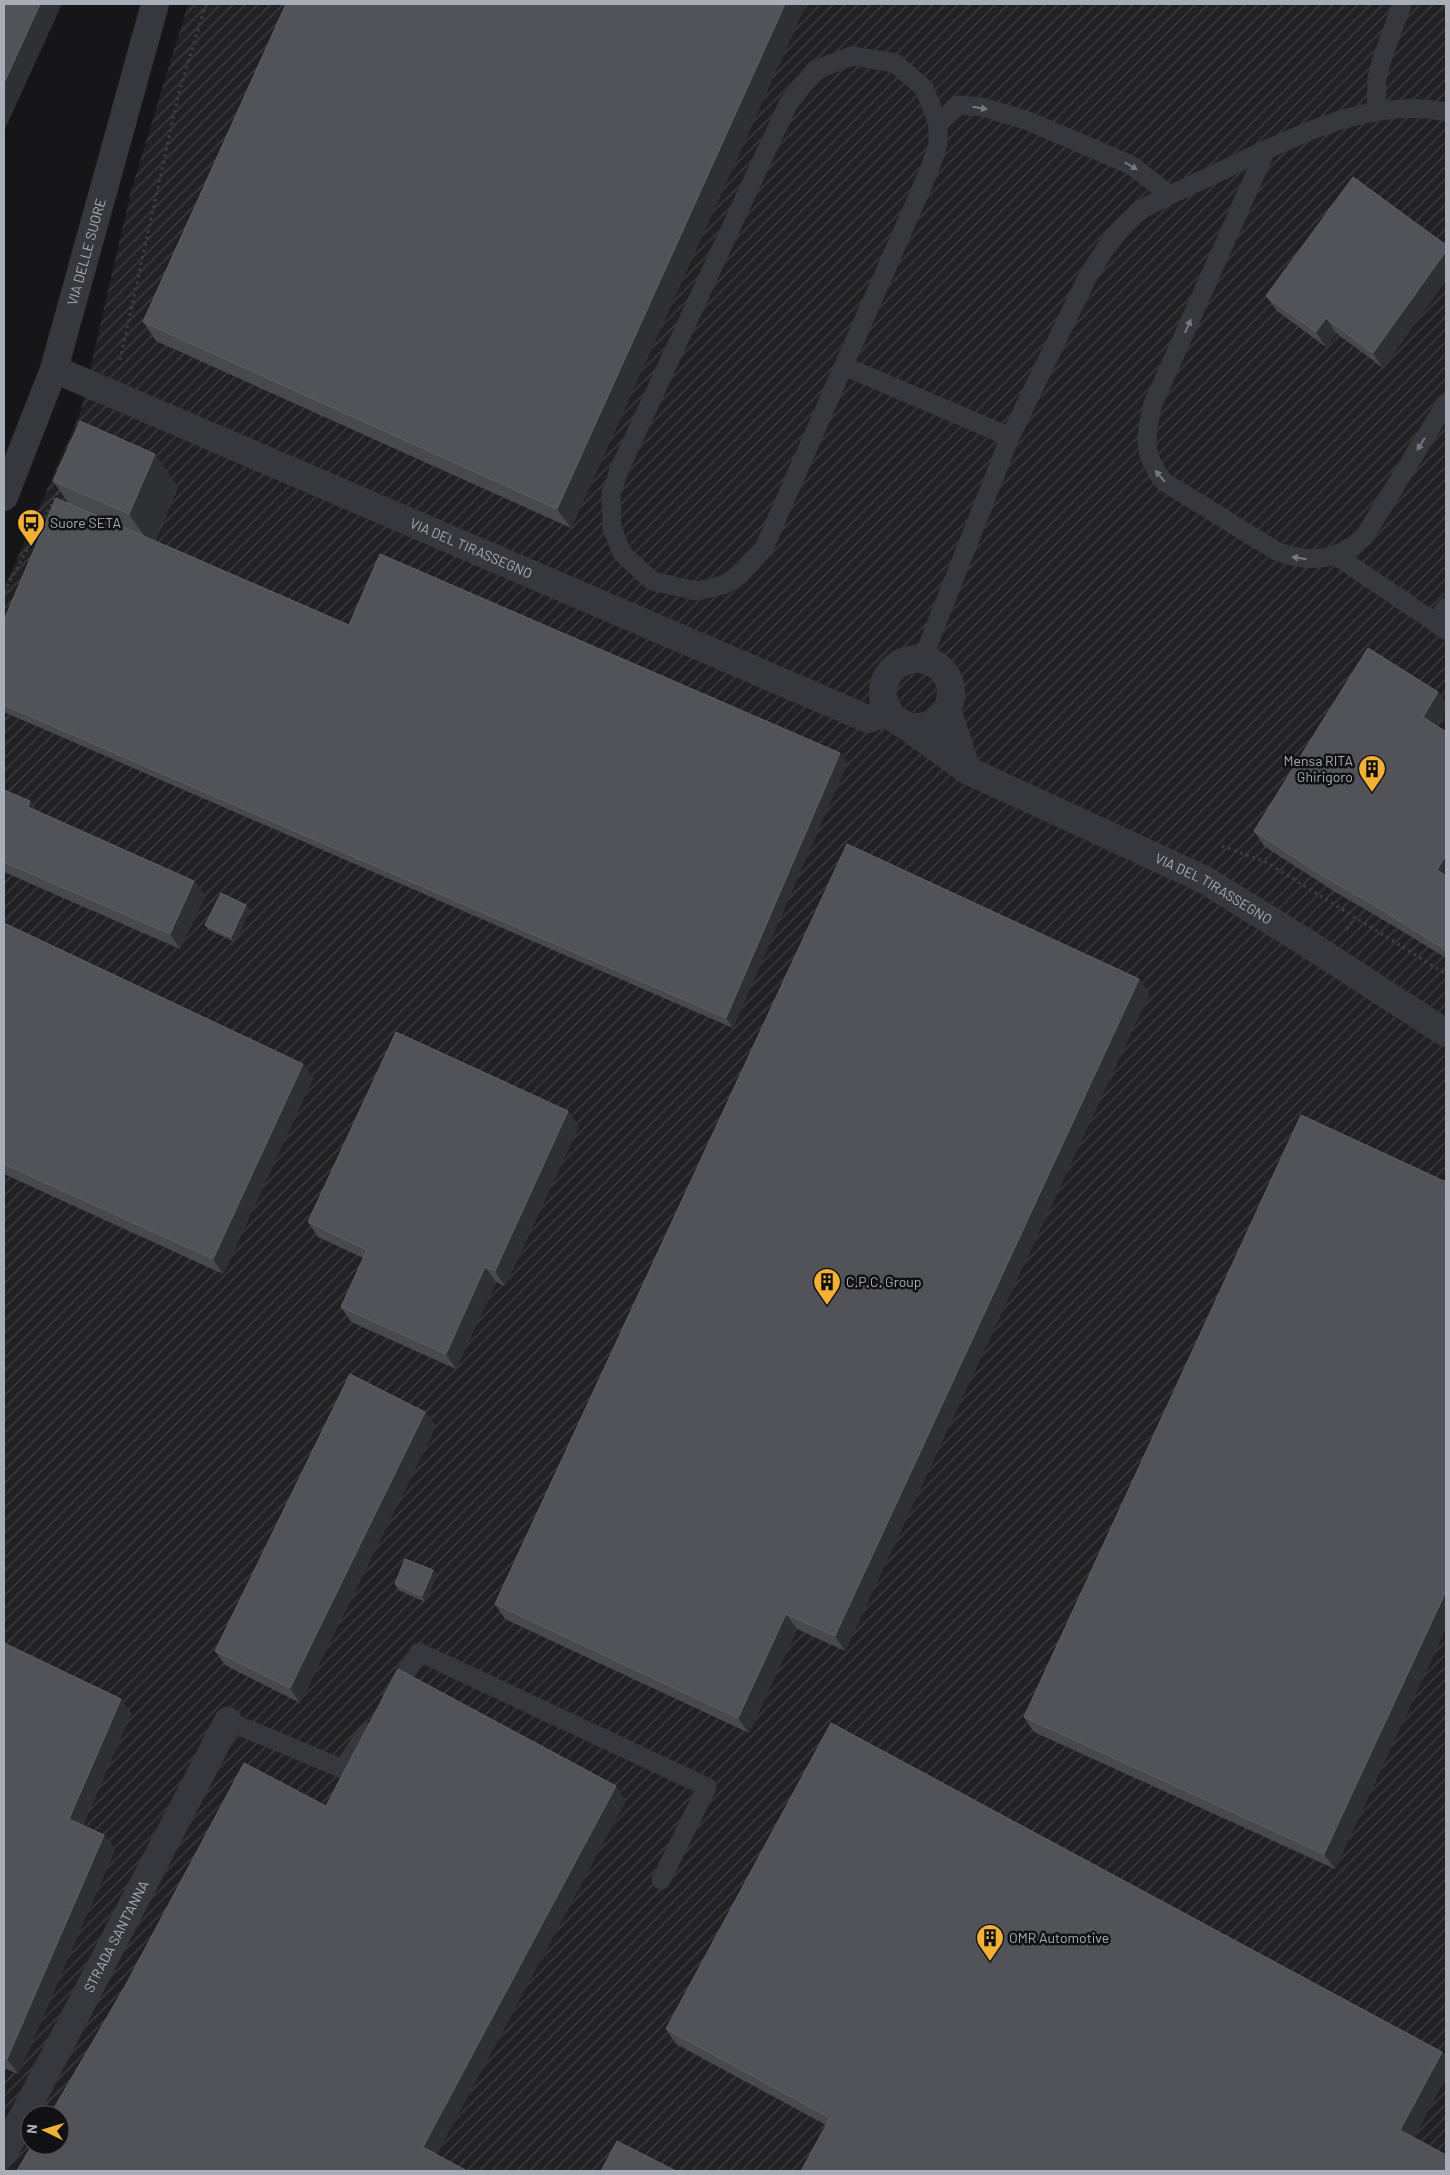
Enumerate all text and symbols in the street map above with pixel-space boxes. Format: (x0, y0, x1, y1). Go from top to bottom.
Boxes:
one-way arrow (972, 104, 988, 112)
one-way arrow (1124, 162, 1137, 171)
street label: VIA DELLE SUORE (63, 196, 109, 307)
one-way arrow (1184, 319, 1192, 333)
one-way arrow (1416, 438, 1425, 451)
one-way arrow (1154, 471, 1166, 483)
bus stop icon: Suore SETA (16, 508, 46, 547)
place label: Suore SETA (50, 514, 121, 531)
street label: VIA DEL TIRASSEGNO (408, 514, 535, 582)
one-way arrow (1290, 553, 1306, 561)
place label: Mensa RITA Ghirigoro (1283, 752, 1353, 785)
building icon: Mensa RITA Ghirigoro (1357, 754, 1387, 793)
street label: VIA DEL TIRASSEGNO (1153, 849, 1275, 928)
building icon: C.P.C. Group (812, 1267, 842, 1306)
place label: C.P.C. Group (846, 1273, 922, 1290)
street label: STRADA SANT'ANNA (80, 1877, 152, 1995)
building icon: OMR Automotive (975, 1923, 1005, 1962)
place label: OMR Automotive (1009, 1929, 1109, 1946)
north arrow (20, 2105, 70, 2155)
text: N (23, 2123, 40, 2134)

